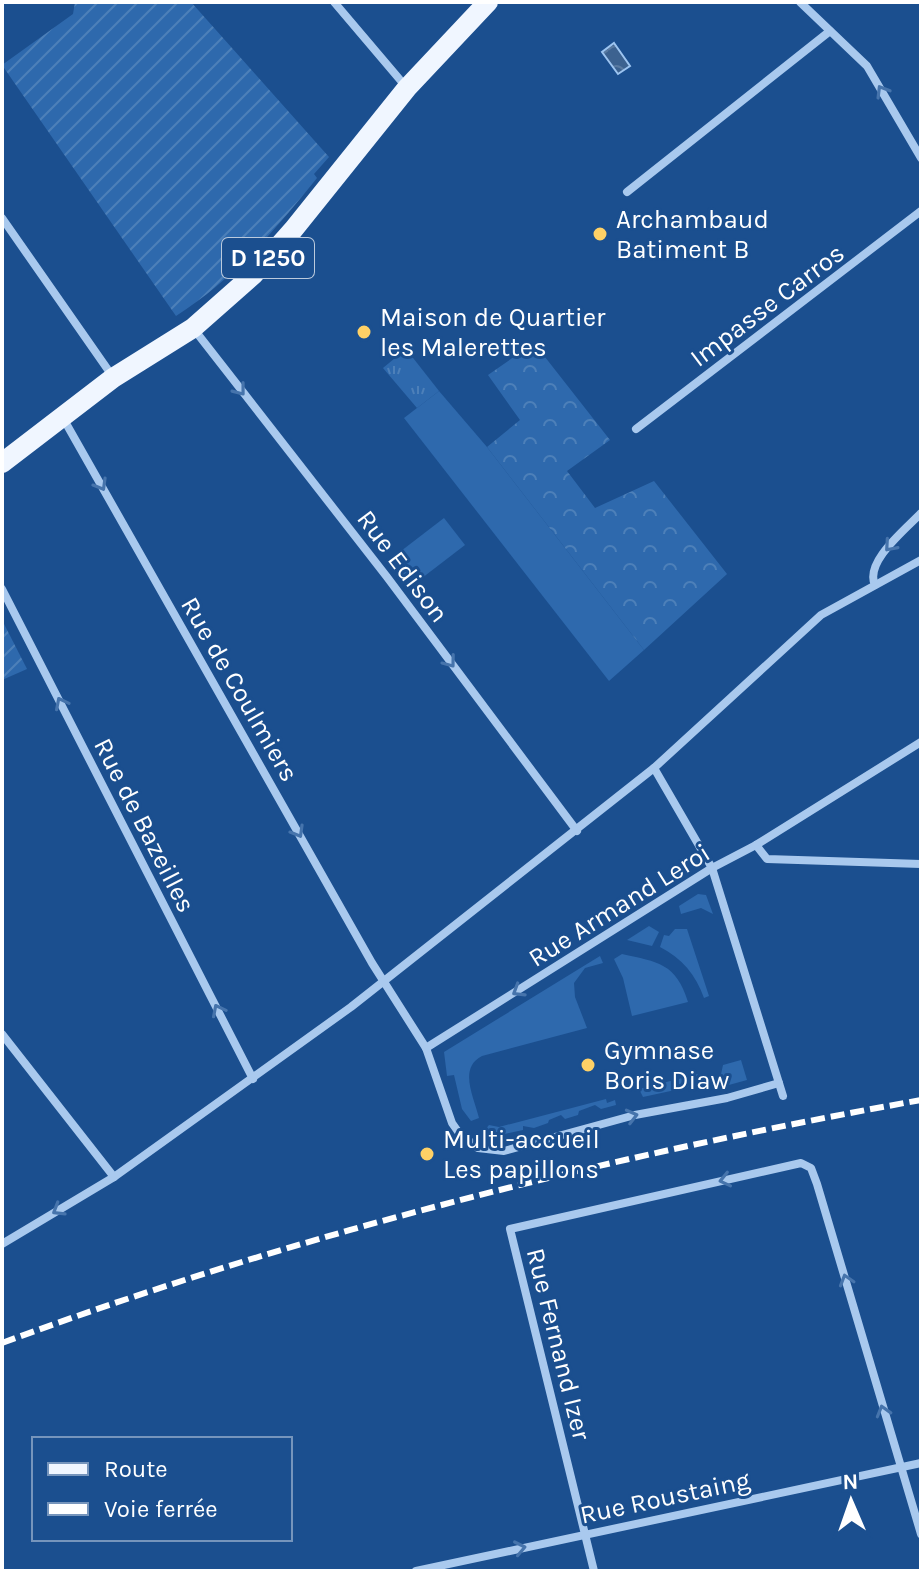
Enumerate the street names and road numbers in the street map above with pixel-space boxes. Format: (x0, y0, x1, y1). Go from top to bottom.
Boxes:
street label: Impasse Carros (684, 237, 850, 373)
road number: D 1250 (222, 238, 314, 278)
street label: Rue Edison (350, 504, 455, 629)
street label: Rue de Coulmiers (174, 592, 305, 787)
street label: Rue de Bazeilles (87, 733, 202, 918)
street label: Rue Armand Leroi (523, 837, 716, 974)
street label: Rue Fernand Izer (520, 1245, 597, 1444)
street label: Rue Roustaing (577, 1464, 753, 1531)

